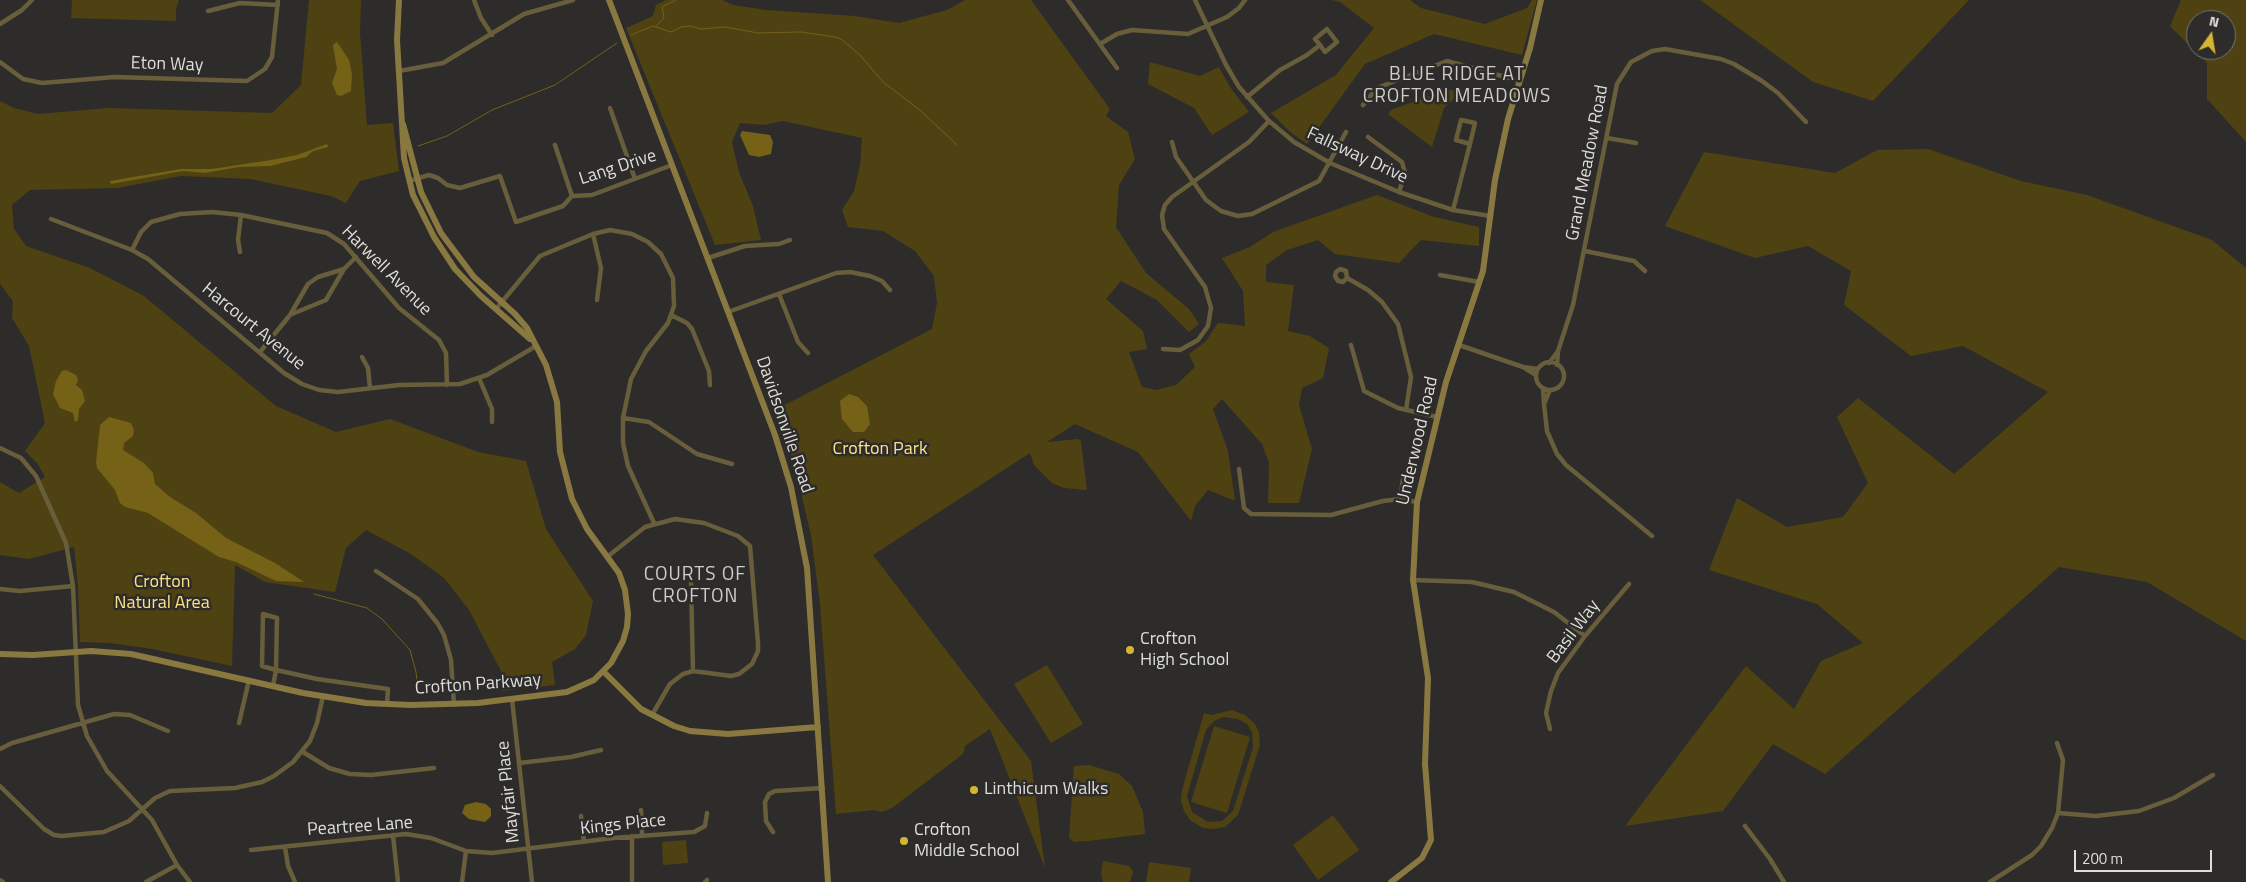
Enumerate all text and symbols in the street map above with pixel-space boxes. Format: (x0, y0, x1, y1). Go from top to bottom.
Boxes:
north arrow (2186, 10, 2236, 60)
text: N (2207, 10, 2221, 32)
street label: Eton Way (130, 53, 204, 77)
district label: BLUE RIDGE AT CROFTON MEADOWS (1361, 64, 1553, 108)
street label: Grand Meadow Road (1562, 83, 1614, 243)
street label: Fallsway Drive (1303, 123, 1411, 189)
street label: Lang Drive (577, 145, 659, 191)
street label: Harwell Avenue (336, 221, 436, 321)
street label: Harcourt Avenue (197, 279, 309, 375)
street label: Davidsonville Road (751, 354, 817, 496)
street label: Underwood Road (1393, 375, 1443, 507)
park label: Crofton Park (832, 439, 928, 461)
district label: COURTS OF CROFTON (643, 564, 747, 608)
park label: Crofton Natural Area (114, 572, 210, 614)
street label: Basil Way (1543, 596, 1605, 668)
place label: Crofton High School (1140, 629, 1229, 672)
marker: Crofton High School (1124, 644, 1136, 656)
street label: Crofton Parkway (414, 670, 542, 700)
street label: Mayfair Place (493, 740, 525, 844)
place label: Linthicum Walks (984, 779, 1108, 801)
marker: Linthicum Walks (968, 784, 980, 796)
street label: Kings Place (579, 810, 667, 840)
street label: Peartree Lane (306, 813, 414, 841)
place label: Crofton Middle School (914, 820, 1020, 862)
marker: Crofton Middle School (898, 835, 910, 847)
scale bar (2076, 840, 2214, 872)
text: 200 m (2082, 847, 2123, 870)

